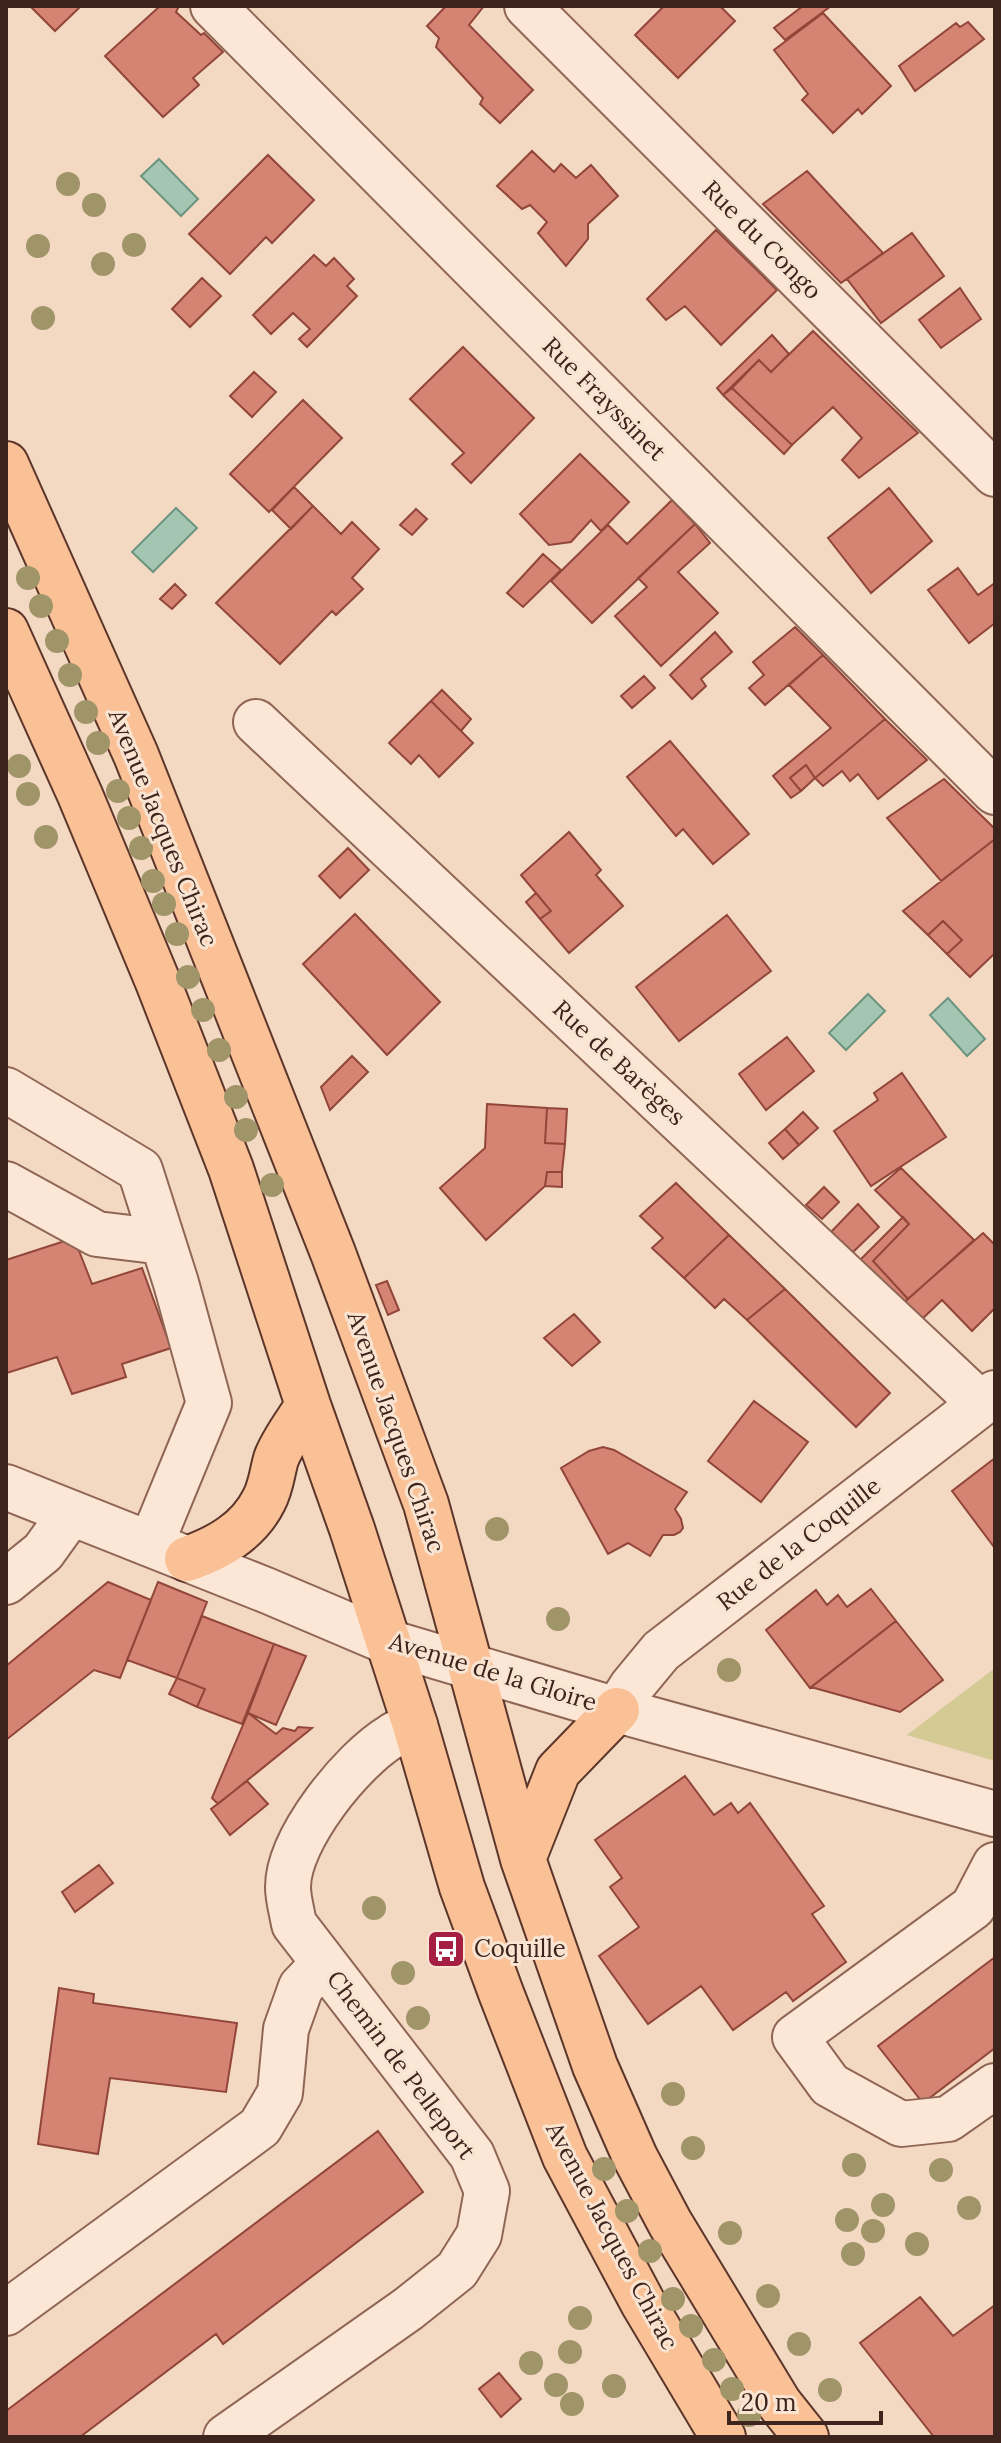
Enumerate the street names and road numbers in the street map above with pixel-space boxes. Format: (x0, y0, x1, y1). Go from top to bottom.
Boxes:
street label: Rue du Congo (696, 173, 829, 306)
street label: Rue Frayssinet (536, 330, 673, 468)
street label: Avenue Jacques Chirac (101, 704, 225, 951)
street label: Rue de Barèges (547, 993, 692, 1132)
street label: Avenue Jacques Chirac (340, 1306, 452, 1557)
street label: Rue de la Coquille (711, 1470, 887, 1617)
street label: Avenue de la Gloire (385, 1625, 601, 1718)
street label: Chemin de Pelleport (320, 1964, 483, 2166)
street label: Avenue Jacques Chirac (539, 2116, 686, 2355)

